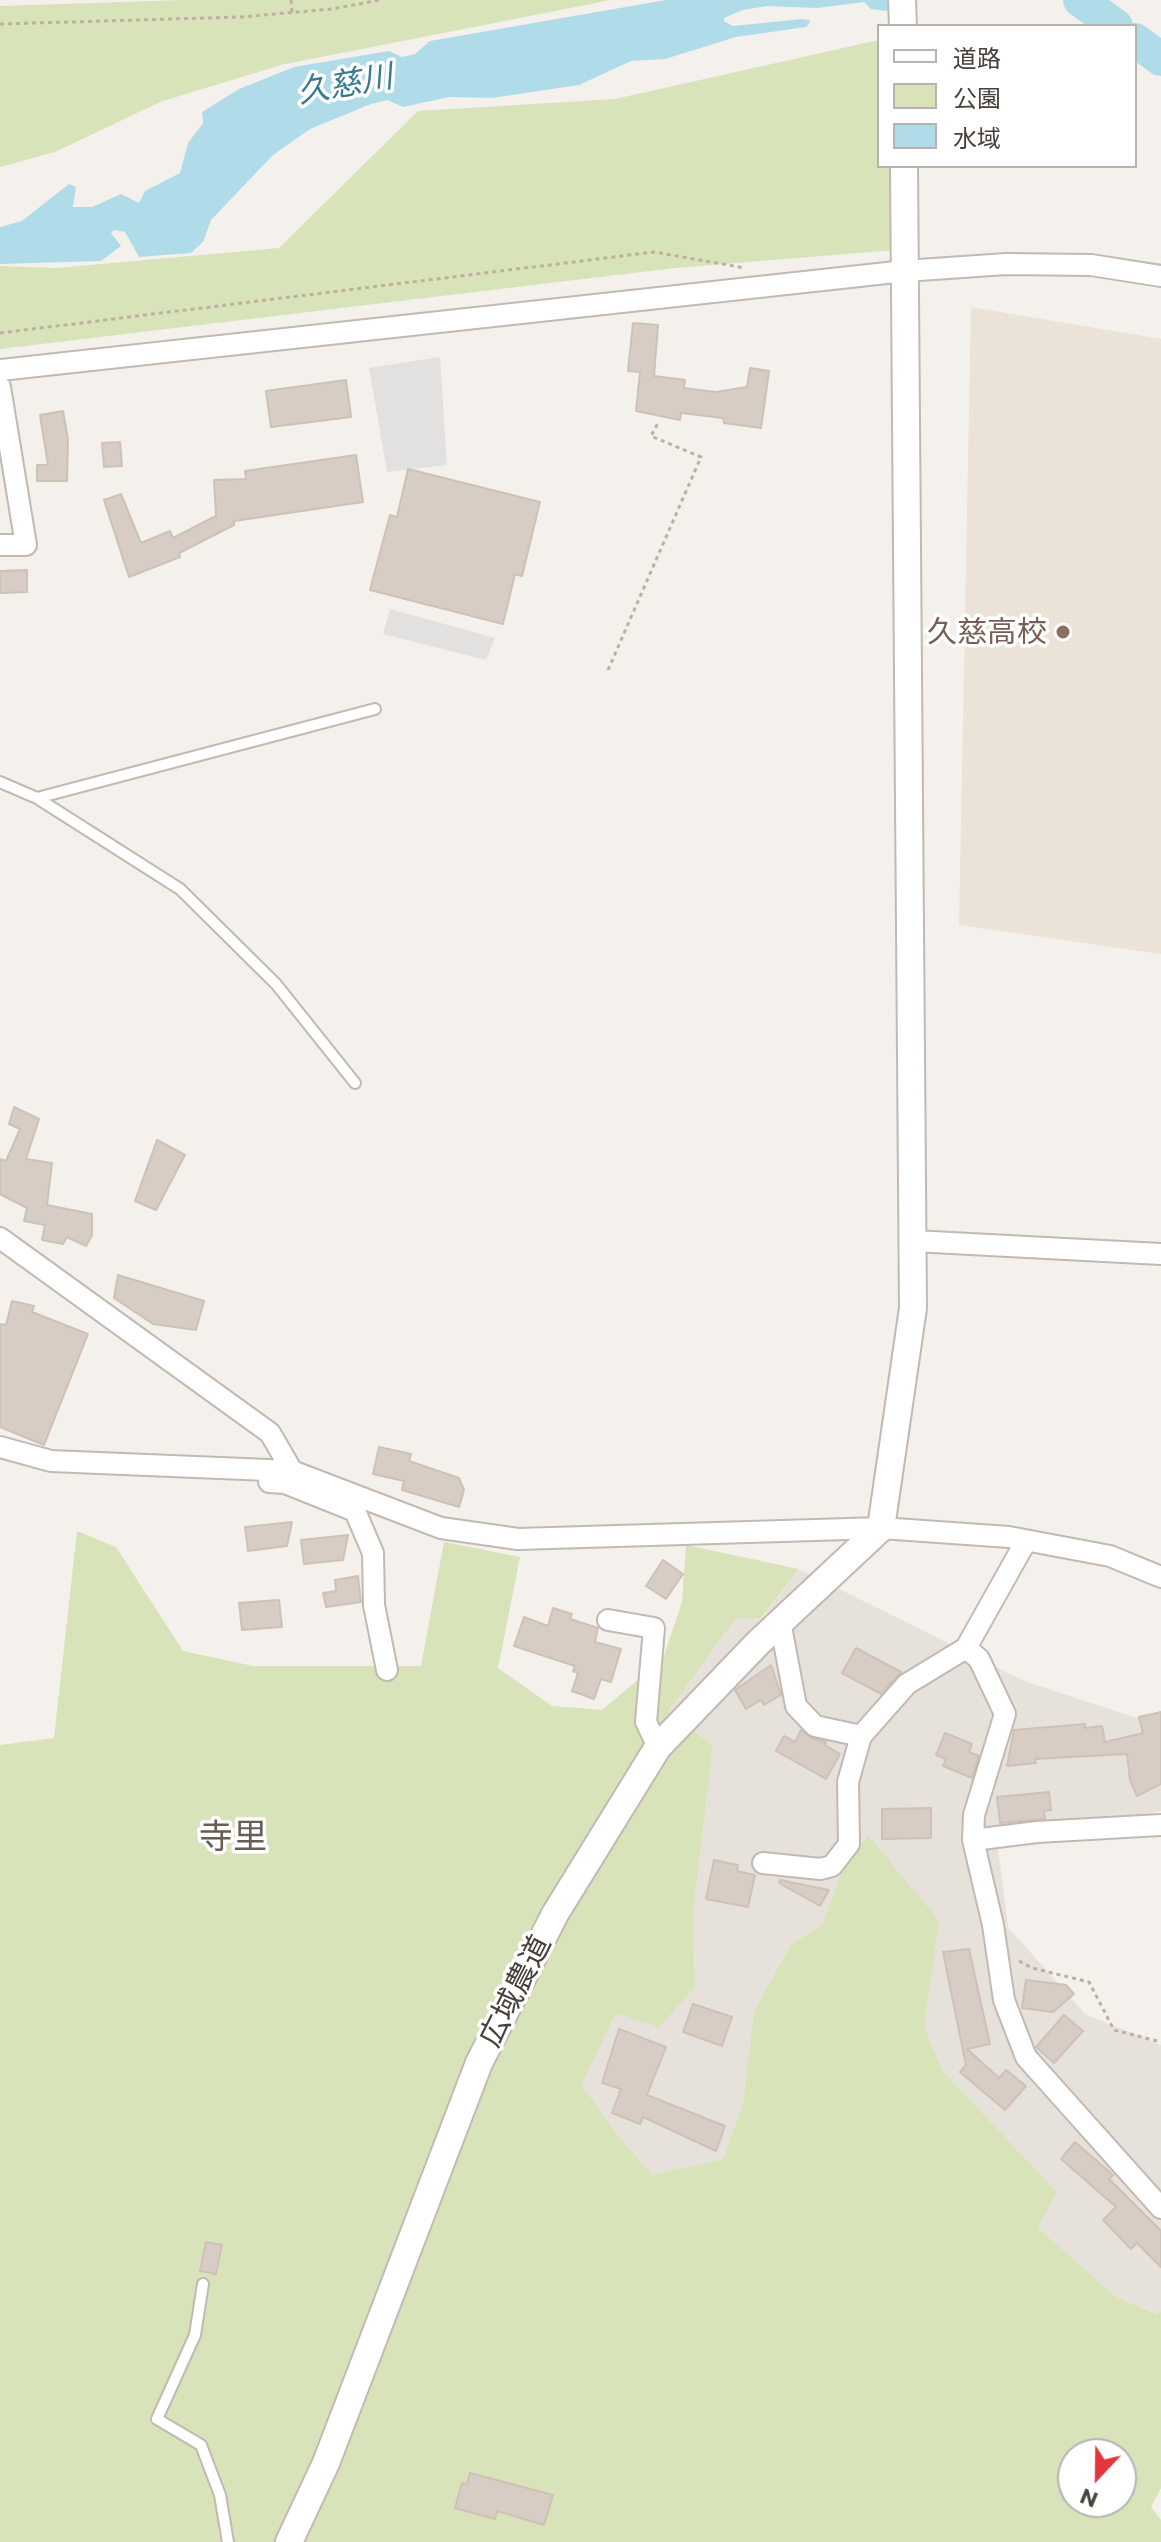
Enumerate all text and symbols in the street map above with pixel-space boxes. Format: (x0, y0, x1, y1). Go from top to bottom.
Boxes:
legend (877, 24, 1137, 168)
text: 道路 (953, 43, 1001, 72)
water label: 久慈川 (294, 57, 396, 111)
text: 公園 (953, 83, 1001, 112)
text: 水域 (953, 123, 1001, 152)
place label: 久慈高校 (927, 614, 1047, 650)
marker: 久慈高校 (1054, 623, 1072, 641)
district label: 寺里 (199, 1817, 267, 1857)
street label: 広域農道 (472, 1929, 558, 2053)
north arrow (1057, 2438, 1137, 2518)
text: N (1076, 2483, 1101, 2514)

